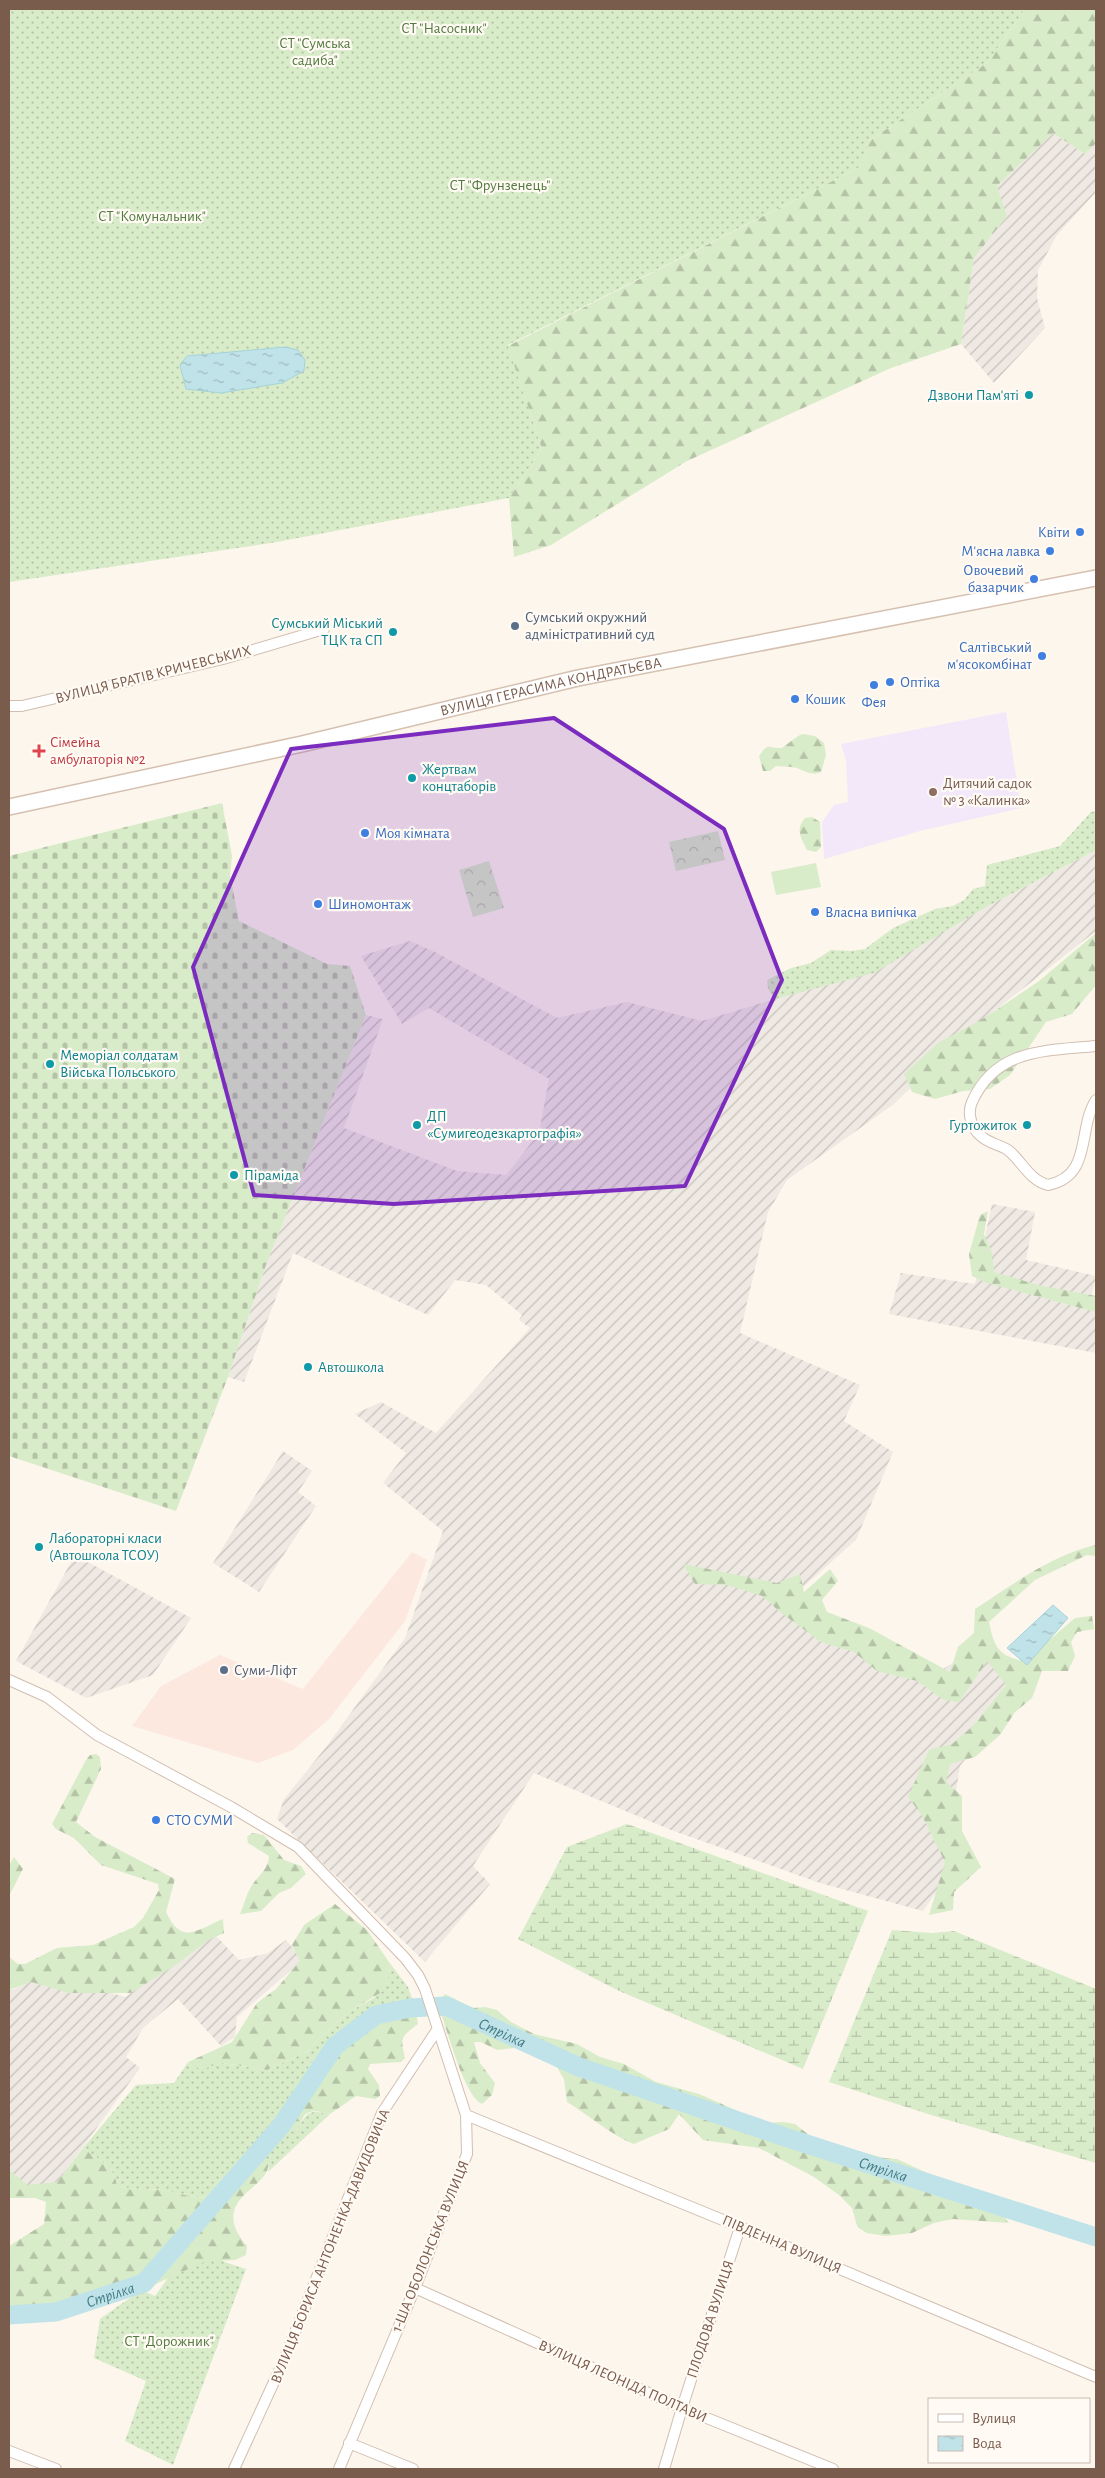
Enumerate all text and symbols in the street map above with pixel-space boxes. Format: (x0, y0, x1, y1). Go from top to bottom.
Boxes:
park label: СТ "Насосник" (401, 21, 487, 36)
park label: СТ "Сумська садиба" (279, 36, 351, 68)
park label: СТ "Фрунзенець" (450, 178, 551, 193)
park label: СТ "Комунальник" (98, 209, 206, 224)
place label: Дзвони Пам'яті (928, 388, 1019, 403)
marker: Дзвони Пам'яті (1023, 389, 1035, 401)
place label: Квіти (1038, 525, 1070, 540)
marker: Квіти (1074, 526, 1086, 538)
place label: М'ясна лавка (961, 544, 1040, 559)
marker: М'ясна лавка (1044, 545, 1056, 557)
place label: Овочевий базарчик (963, 563, 1024, 595)
marker: Овочевий базарчик (1028, 573, 1040, 585)
place label: Сумський окружний адміністративний суд (525, 610, 655, 642)
place label: Сумський Міський ТЦК та СП (271, 616, 383, 648)
marker: Сумський окружний адміністративний суд (509, 620, 521, 632)
marker: Сумський Міський ТЦК та СП (387, 626, 399, 638)
place label: Салтівський м'ясокомбінат (947, 640, 1033, 672)
street label: ВУЛИЦЯ БРАТІВ КРИЧЕВСЬКИХ (54, 643, 253, 706)
marker: Салтівський м'ясокомбінат (1036, 650, 1048, 662)
street label: ВУЛИЦЯ ГЕРАСИМА КОНДРАТЬЄВА (439, 655, 663, 719)
place label: Оптіка (900, 675, 940, 690)
marker: Оптіка (884, 676, 896, 688)
marker: Фея (868, 679, 880, 691)
place label: Кошик (805, 692, 846, 707)
marker: Кошик (789, 693, 801, 705)
place label: Фея (862, 695, 886, 710)
place label: Сімейна амбулаторія №2 (50, 735, 146, 767)
marker: Сімейна амбулаторія №2 (32, 744, 46, 758)
place label: Жертвам концтаборів (422, 762, 496, 794)
marker: Жертвам концтаборів (406, 772, 418, 784)
place label: Дитячий садок № 3 «Калинка» (943, 776, 1032, 808)
marker: Дитячий садок № 3 «Калинка» (927, 786, 939, 798)
place label: Моя кімната (375, 826, 450, 841)
marker: Моя кімната (359, 827, 371, 839)
place label: Шиномонтаж (328, 897, 411, 912)
marker: Шиномонтаж (312, 898, 324, 910)
place label: Власна випічка (825, 905, 917, 920)
marker: Власна випічка (809, 906, 821, 918)
place label: Меморіал солдатам Війська Польського (60, 1048, 179, 1080)
marker: Меморіал солдатам Війська Польського (44, 1058, 56, 1070)
place label: ДП «Сумигеодезкартографія» (427, 1109, 582, 1141)
place label: Гуртожиток (949, 1118, 1017, 1133)
marker: ДП «Сумигеодезкартографія» (411, 1119, 423, 1131)
marker: Гуртожиток (1021, 1119, 1033, 1131)
place label: Піраміда (244, 1168, 299, 1183)
marker: Піраміда (228, 1169, 240, 1181)
place label: Автошкола (318, 1360, 384, 1375)
marker: Автошкола (302, 1361, 314, 1373)
place label: Лабораторні класи (Автошкола ТСОУ) (49, 1531, 162, 1563)
marker: Лабораторні класи (Автошкола ТСОУ) (33, 1541, 45, 1553)
place label: Суми-Ліфт (234, 1663, 298, 1678)
marker: Суми-Ліфт (218, 1664, 230, 1676)
place label: СТО СУМИ (166, 1813, 233, 1828)
marker: СТО СУМИ (150, 1814, 162, 1826)
water label: Стрілка (476, 2015, 528, 2051)
street label: ВУЛИЦЯ БОРИСА АНТОНЕНКА-ДАВИДОВИЧА (268, 2107, 393, 2386)
water label: Стрілка (857, 2154, 909, 2185)
street label: 1-ША ОБОЛОНСЬКА ВУЛИЦЯ (389, 2158, 472, 2334)
street label: ПІВДЕННА ВУЛИЦЯ (720, 2213, 844, 2276)
street label: ПЛОДОВА ВУЛИЦЯ (684, 2258, 737, 2380)
water label: Стрілка (84, 2280, 137, 2311)
park label: СТ "Дорожник" (124, 2334, 214, 2349)
street label: ВУЛИЦЯ ЛЕОНІДА ПОЛТАВИ (536, 2337, 709, 2425)
legend (928, 2398, 1090, 2463)
text: Вулиця (972, 2411, 1016, 2426)
text: Вода (972, 2436, 1002, 2451)

